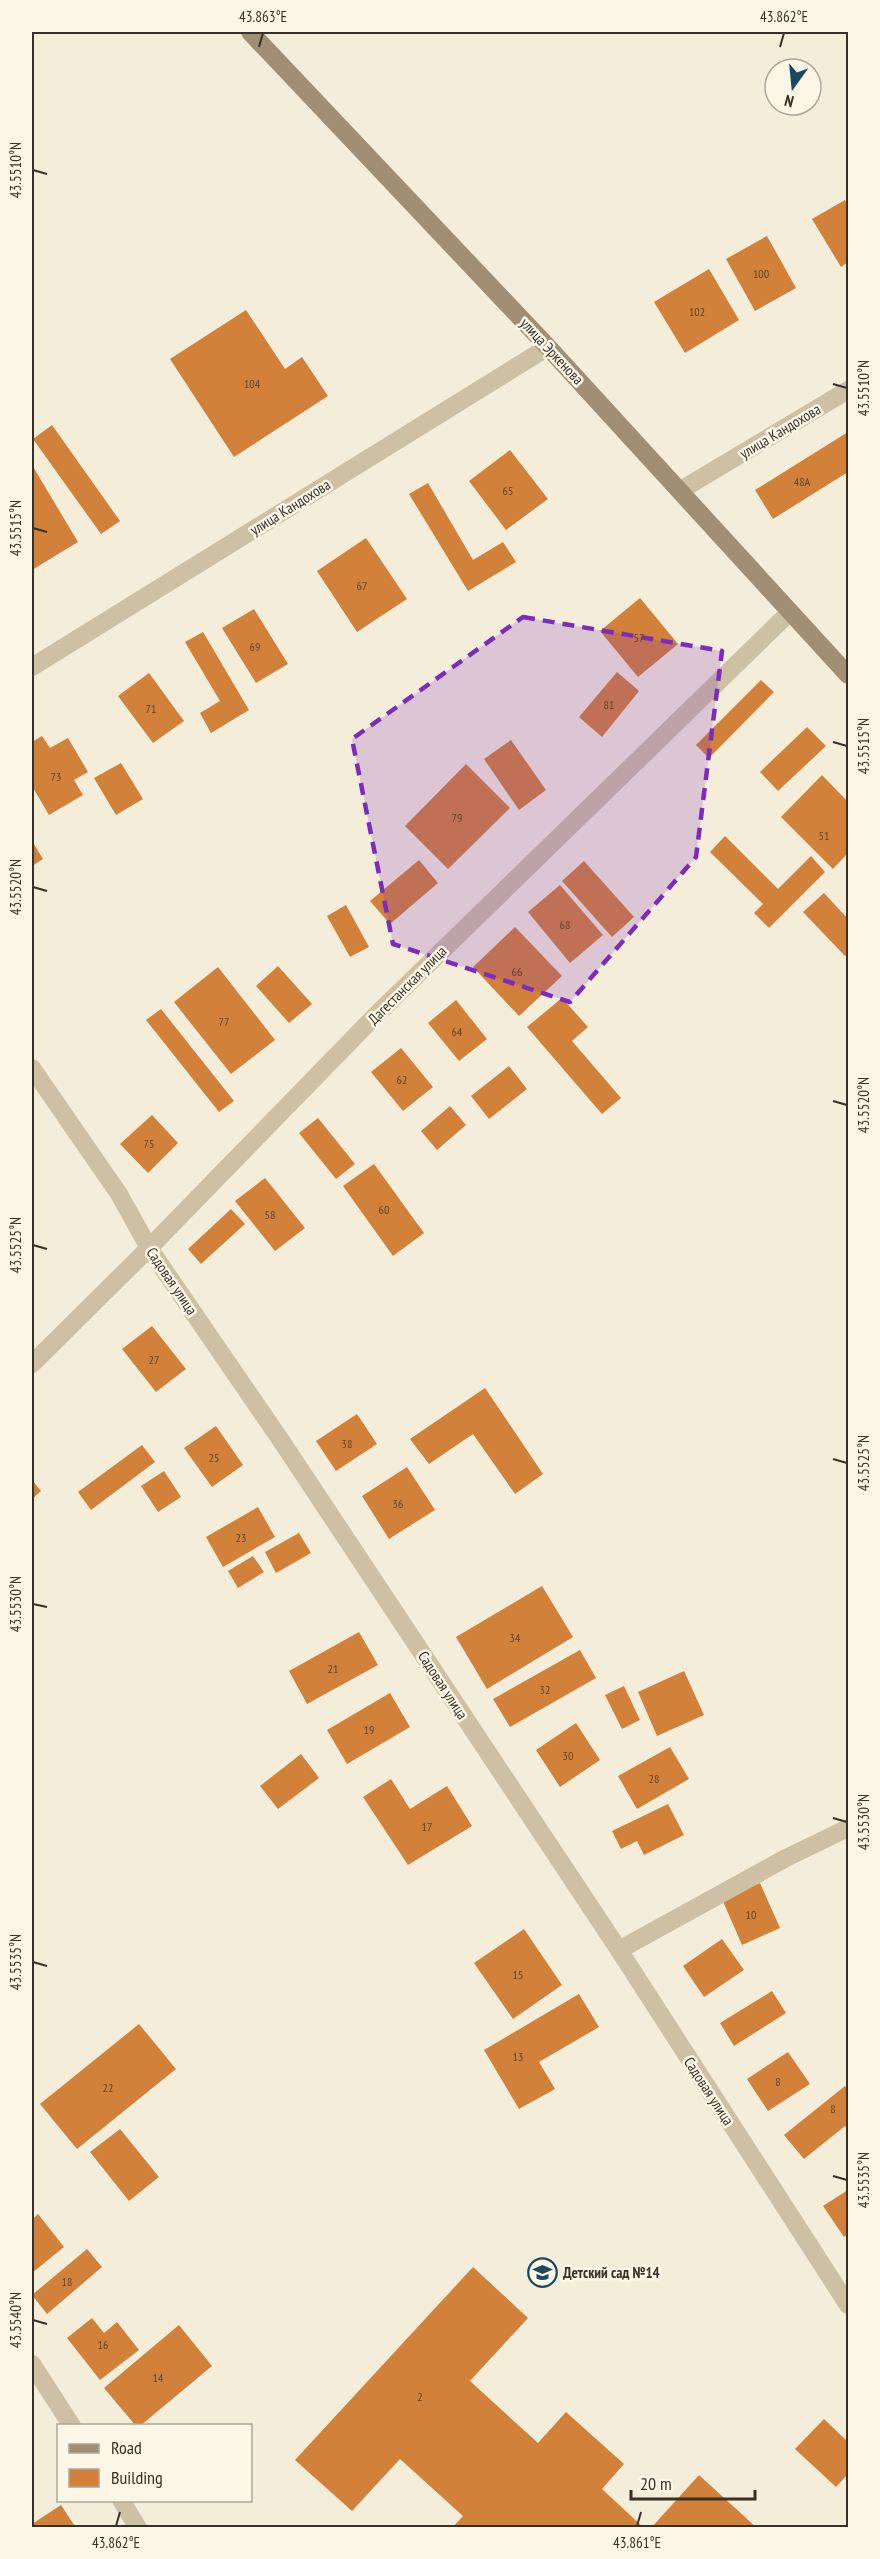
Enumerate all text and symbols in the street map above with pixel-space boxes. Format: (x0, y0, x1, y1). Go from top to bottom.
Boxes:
text: 43.863°E (239, 7, 287, 26)
text: 43.862°E (760, 7, 808, 26)
north arrow (763, 57, 823, 117)
text: N (782, 91, 796, 112)
text: 43.5510°N (6, 142, 25, 198)
house number: 100 (753, 266, 769, 281)
house number: 102 (689, 304, 705, 319)
street label: улица Эркенова (516, 314, 588, 388)
text: 43.5510°N (854, 360, 873, 416)
house number: 104 (244, 376, 261, 391)
street label: улица Кандохова (736, 399, 824, 463)
house number: 48А (794, 474, 811, 489)
street label: улица Кандохова (246, 475, 334, 539)
house number: 65 (503, 483, 513, 498)
text: 43.5515°N (6, 500, 25, 556)
house number: 67 (357, 578, 367, 593)
house number: 57 (634, 630, 644, 645)
house number: 69 (250, 639, 260, 654)
house number: 81 (604, 697, 614, 712)
house number: 71 (146, 701, 156, 716)
text: 43.5515°N (854, 718, 873, 774)
house number: 73 (51, 769, 61, 784)
house number: 79 (452, 810, 462, 825)
house number: 51 (819, 828, 829, 843)
text: 43.5520°N (6, 859, 25, 915)
house number: 68 (560, 917, 570, 932)
street label: Дагестанская улица (364, 942, 450, 1028)
house number: 66 (512, 964, 522, 979)
house number: 77 (219, 1014, 229, 1029)
house number: 64 (452, 1024, 463, 1039)
house number: 62 (397, 1072, 407, 1087)
text: 43.5520°N (854, 1077, 873, 1133)
house number: 75 (144, 1136, 154, 1151)
house number: 60 (379, 1202, 389, 1217)
house number: 58 (265, 1207, 275, 1222)
text: 43.5525°N (6, 1217, 25, 1273)
street label: Садовая улица (142, 1243, 202, 1319)
house number: 27 (149, 1352, 159, 1367)
text: 43.5525°N (854, 1435, 873, 1491)
house number: 38 (342, 1436, 352, 1451)
house number: 25 (209, 1450, 219, 1465)
house number: 36 (393, 1496, 403, 1511)
house number: 23 (236, 1530, 246, 1545)
text: 43.5530°N (6, 1576, 25, 1632)
house number: 34 (510, 1630, 521, 1645)
street label: Садовая улица (414, 1647, 472, 1723)
house number: 21 (328, 1661, 338, 1676)
house number: 32 (540, 1682, 550, 1697)
house number: 19 (364, 1722, 374, 1737)
house number: 30 (563, 1748, 573, 1763)
house number: 28 (649, 1771, 659, 1786)
text: 43.5530°N (854, 1794, 873, 1850)
house number: 17 (422, 1819, 432, 1834)
house number: 10 (746, 1907, 756, 1922)
text: 43.5535°N (6, 1934, 25, 1990)
house number: 15 (513, 1967, 523, 1982)
house number: 13 (513, 2049, 523, 2064)
street label: Садовая улица (680, 2053, 738, 2129)
house number: 8 (775, 2074, 781, 2089)
house number: 22 (103, 2080, 113, 2095)
house number: 8 (830, 2101, 836, 2116)
text: 43.5535°N (854, 2152, 873, 2208)
school or university icon: Детский сад №14 (526, 2256, 558, 2288)
place label: Детский сад №14 (563, 2263, 660, 2282)
house number: 18 (62, 2274, 72, 2289)
text: 43.5540°N (6, 2292, 25, 2348)
house number: 16 (98, 2337, 108, 2352)
house number: 14 (153, 2370, 164, 2385)
house number: 2 (417, 2389, 423, 2404)
legend (57, 2424, 252, 2502)
text: Road (111, 2436, 142, 2459)
scale bar (631, 2463, 756, 2501)
text: Building (111, 2466, 163, 2489)
text: 20 m (640, 2472, 672, 2495)
text: 43.862°E (92, 2533, 140, 2552)
text: 43.861°E (613, 2533, 661, 2552)

